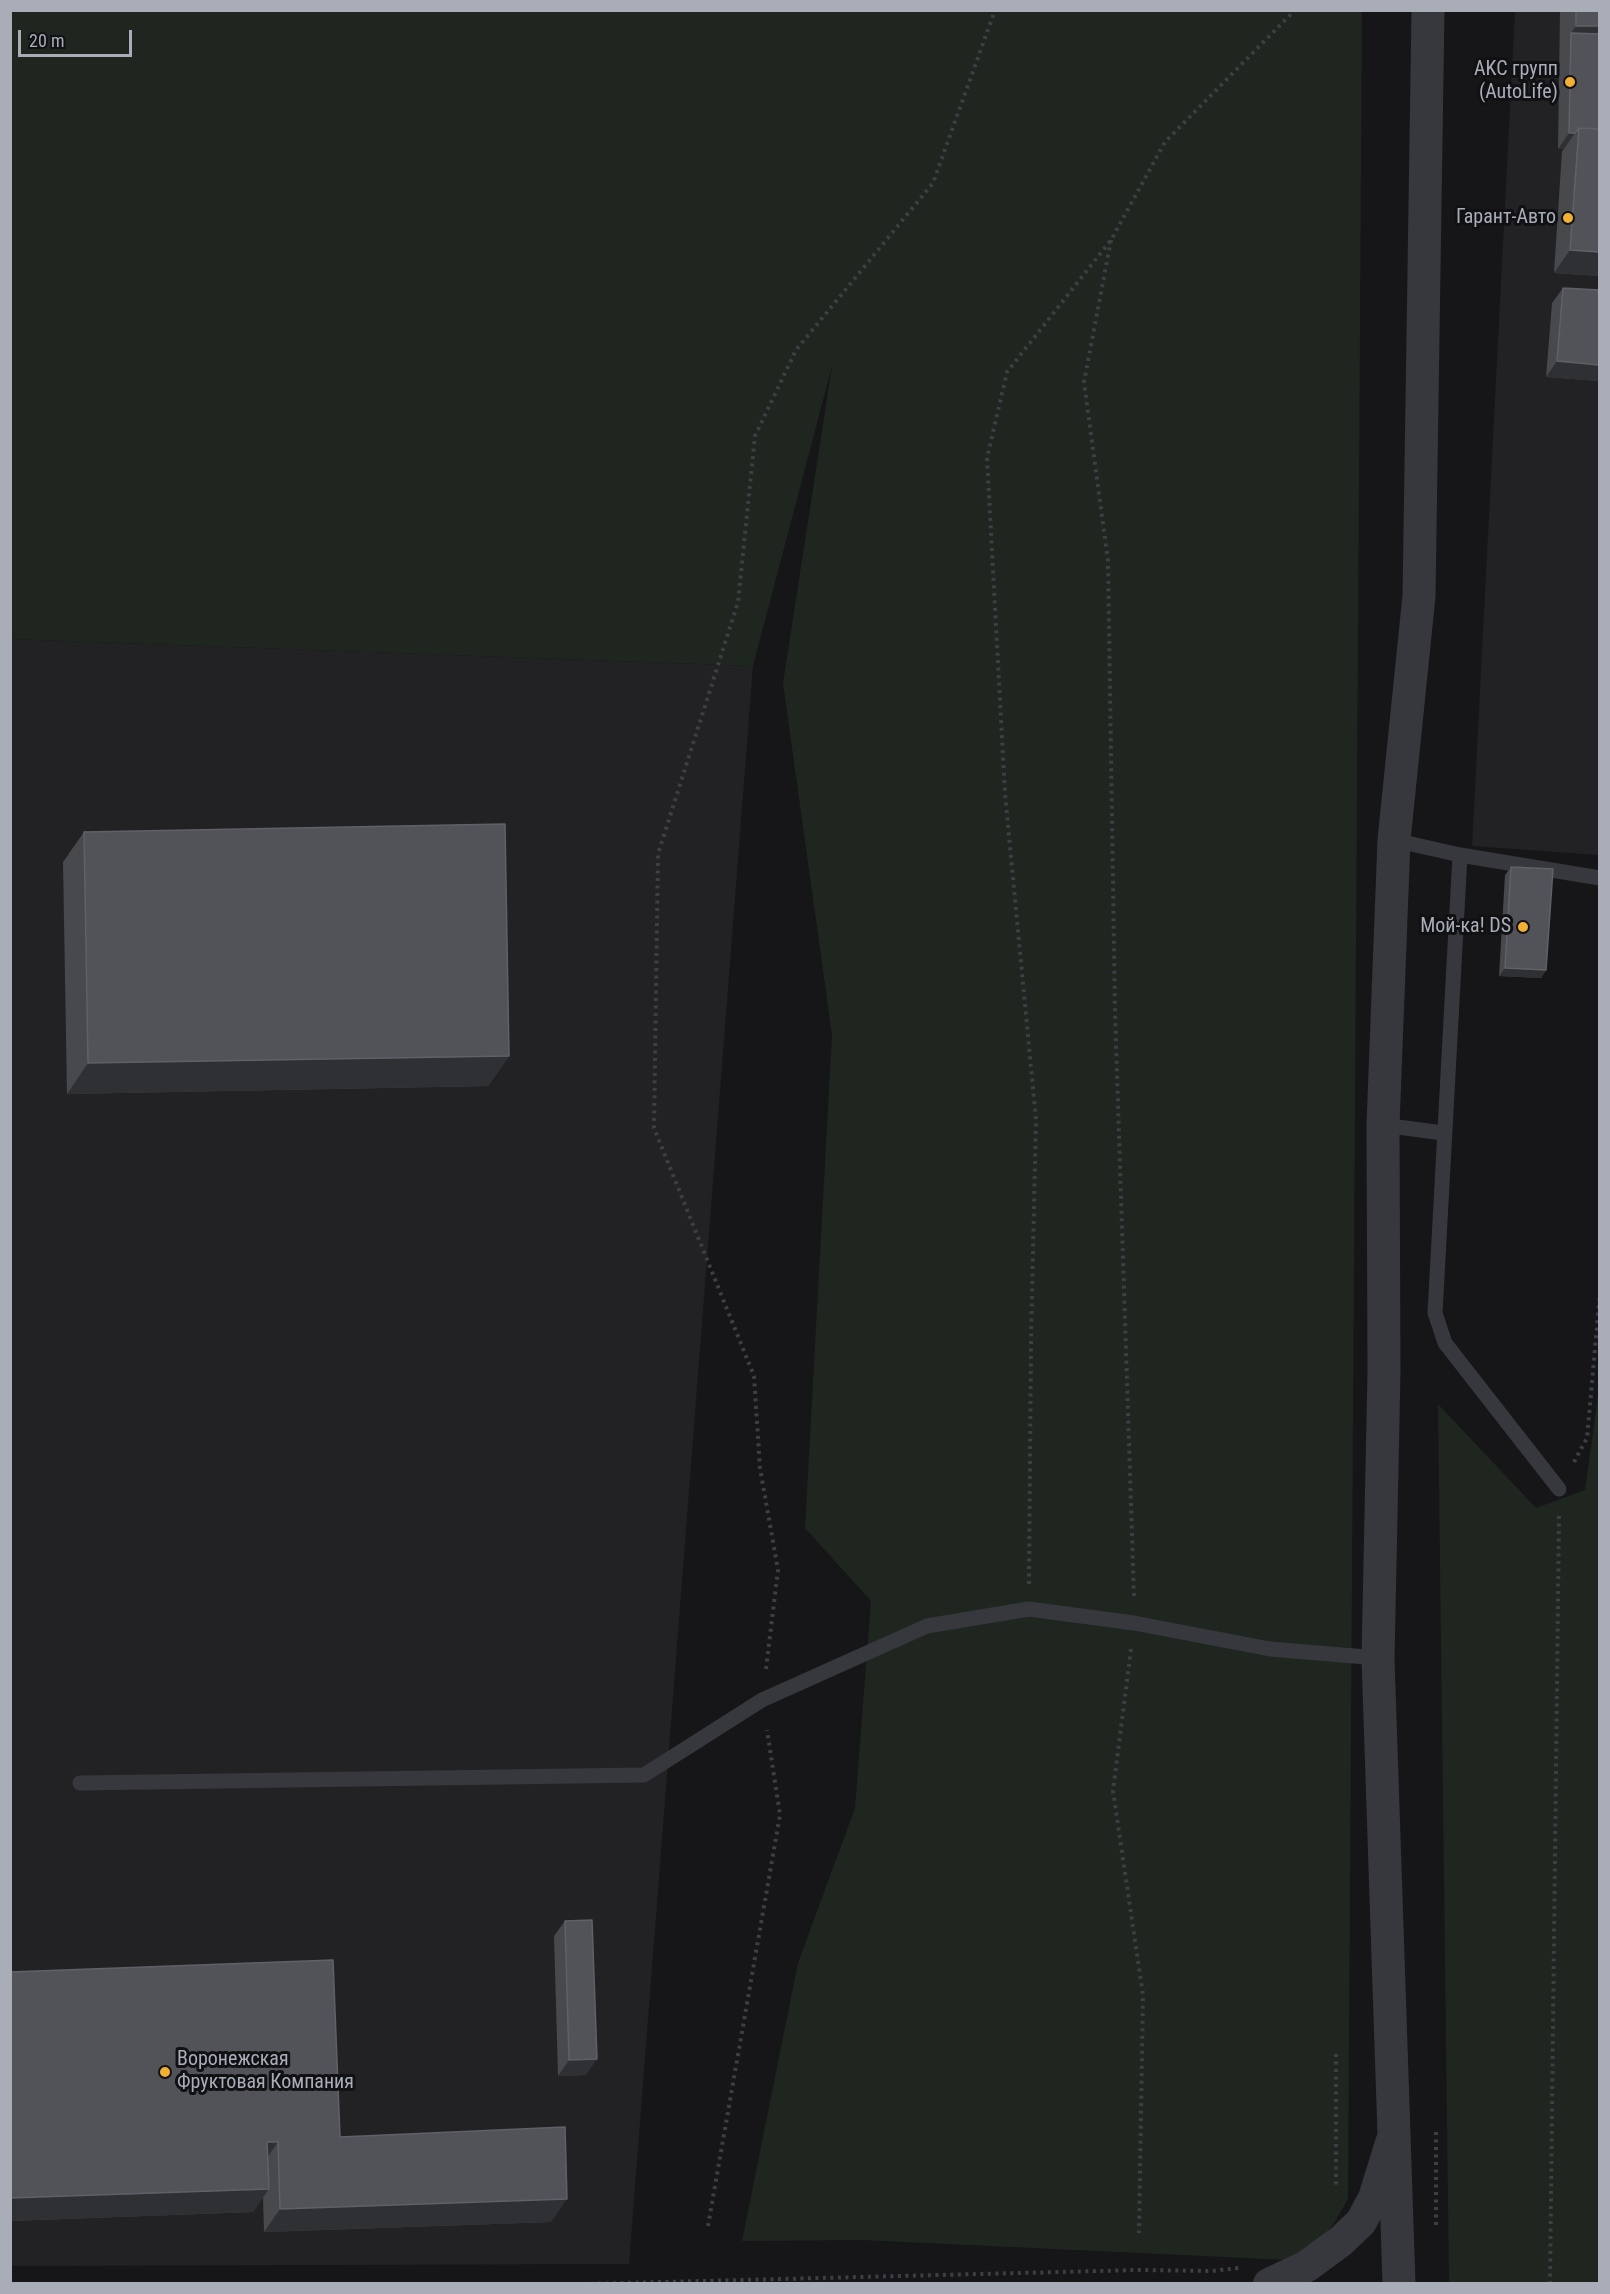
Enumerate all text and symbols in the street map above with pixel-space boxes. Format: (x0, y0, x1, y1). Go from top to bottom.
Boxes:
scale bar (21, 18, 135, 56)
text: 20 m (29, 30, 64, 51)
place label: AKC групп (AutoLife) (1474, 58, 1558, 105)
marker: AKC групп (AutoLife) (1563, 75, 1577, 89)
place label: Гарант-Авто (1456, 206, 1556, 230)
marker: Гарант-Авто (1561, 211, 1575, 225)
place label: Мой-ка! DS (1420, 915, 1511, 939)
marker: Мой-ка! DS (1516, 920, 1530, 934)
place label: Воронежская Фруктовая Компания (177, 2048, 354, 2095)
marker: Воронежская Фруктовая Компания (158, 2065, 172, 2079)

